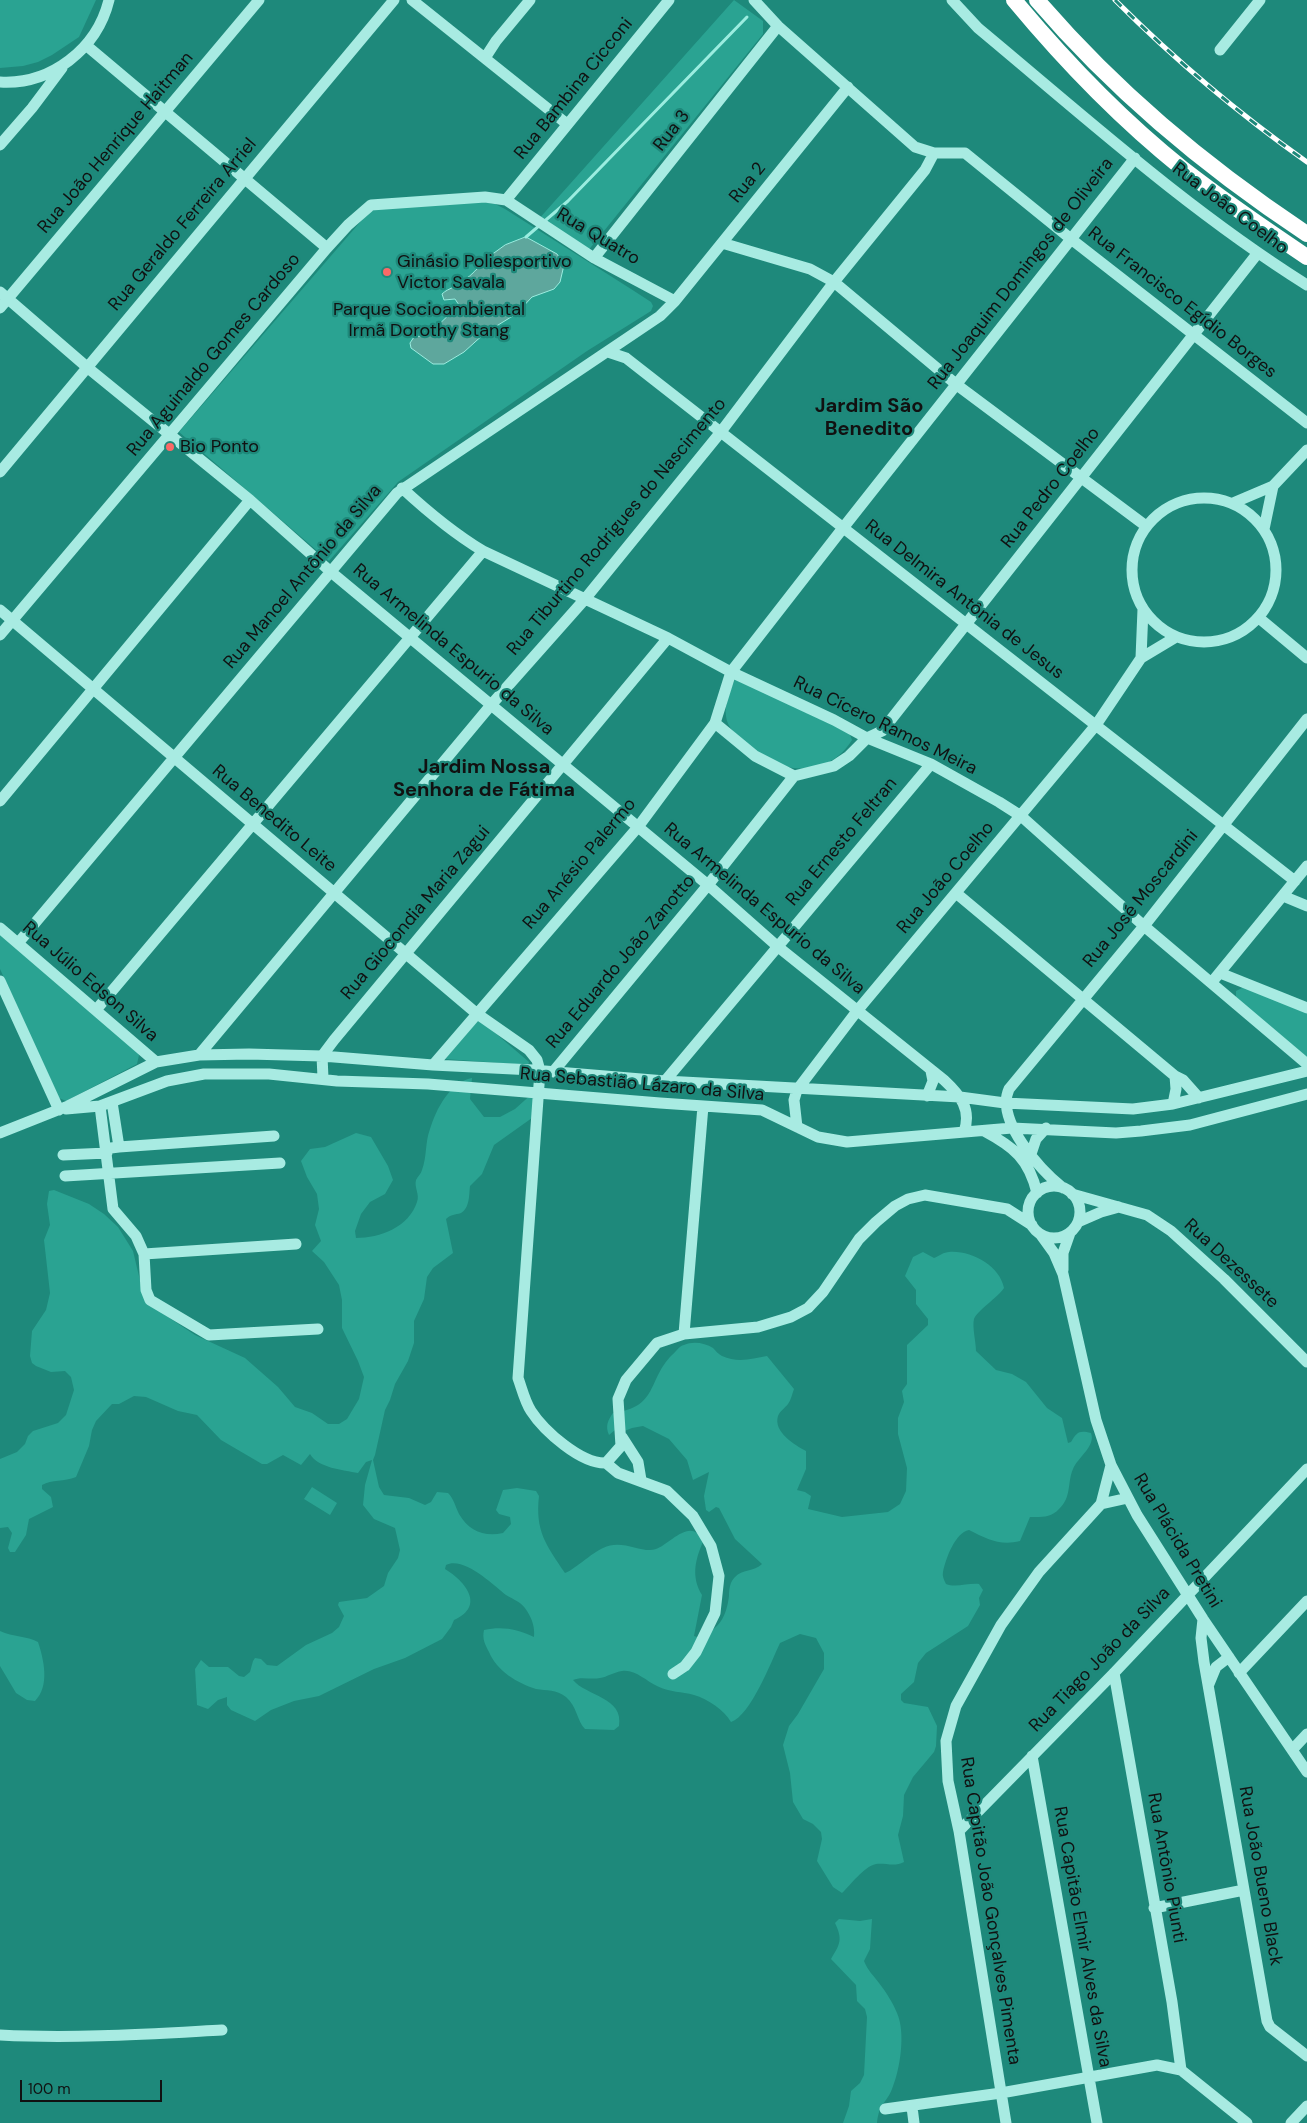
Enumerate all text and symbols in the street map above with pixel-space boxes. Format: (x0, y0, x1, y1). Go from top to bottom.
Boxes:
street label: Rua Bambina Cicconi (510, 14, 638, 164)
street label: Rua João Henrique Haitman (34, 48, 198, 238)
street label: Rua 3 (649, 106, 695, 156)
street label: Rua Geraldo Ferreira Arriel (104, 134, 262, 316)
street label: Rua Joaquim Domingos de Oliveira (924, 154, 1118, 394)
street label: Rua 2 (725, 158, 771, 208)
street label: Rua João Coelho (1168, 158, 1292, 260)
street label: Rua Quatro (552, 204, 644, 270)
street label: Rua Francisco Egídio Borges (1083, 223, 1281, 383)
street label: Rua Aguinaldo Gomes Cardoso (123, 249, 305, 461)
place label: Ginásio Poliesportivo Victor Savala (397, 251, 572, 294)
marker: Ginásio Poliesportivo Victor Savala (381, 266, 393, 278)
park label: Parque Socioambiental Irmã Dorothy Stang (333, 299, 525, 342)
street label: Rua Tiburtino Rodrigues do Nascimento (503, 394, 731, 660)
district label: Jardim São Benedito (815, 395, 923, 442)
street label: Rua Pedro Coelho (997, 423, 1105, 553)
place label: Bio Ponto (180, 436, 259, 458)
marker: Bio Ponto (164, 441, 176, 453)
street label: Rua Manoel Antônio da Silva (220, 480, 386, 674)
street label: Rua Delmira Antônia de Jesus (860, 516, 1068, 684)
street label: Rua Armelinda Espurio da Silva (348, 560, 558, 740)
street label: Rua Cícero Ramos Meira (790, 672, 980, 780)
district label: Jardim Nossa Senhora de Fátima (393, 756, 575, 803)
street label: Rua Benedito Leite (207, 761, 341, 877)
street label: Rua Ernesto Feltran (782, 773, 902, 911)
street label: Rua Anésio Palermo (519, 794, 641, 934)
street label: Rua João Coelho (893, 818, 999, 938)
street label: Rua Armelinda Espurio da Silva (659, 819, 869, 999)
street label: Rua Giocondia Maria Zagui (337, 822, 495, 1004)
street label: Rua José Moscardini (1079, 826, 1203, 972)
street label: Rua Eduardo João Zanotto (542, 871, 700, 1053)
street label: Rua Júlio Edson Silva (18, 917, 162, 1047)
street label: Rua Sebastião Lázaro da Silva (519, 1064, 765, 1106)
street label: Rua Dezessete (1179, 1215, 1283, 1313)
street label: Rua Plácida Pretini (1128, 1470, 1226, 1612)
street label: Rua Tiago João da Silva (1025, 1583, 1175, 1737)
street label: Rua Capitão João Gonçalves Pimenta (955, 1756, 1025, 2066)
street label: Rua João Bueno Black (1234, 1785, 1286, 1967)
street label: Rua Antônio Piunti (1142, 1791, 1190, 1945)
street label: Rua Capitão Elmir Alves da Silva (1048, 1805, 1116, 2069)
scale bar (22, 2070, 165, 2102)
text: 100 m (28, 2079, 71, 2099)

